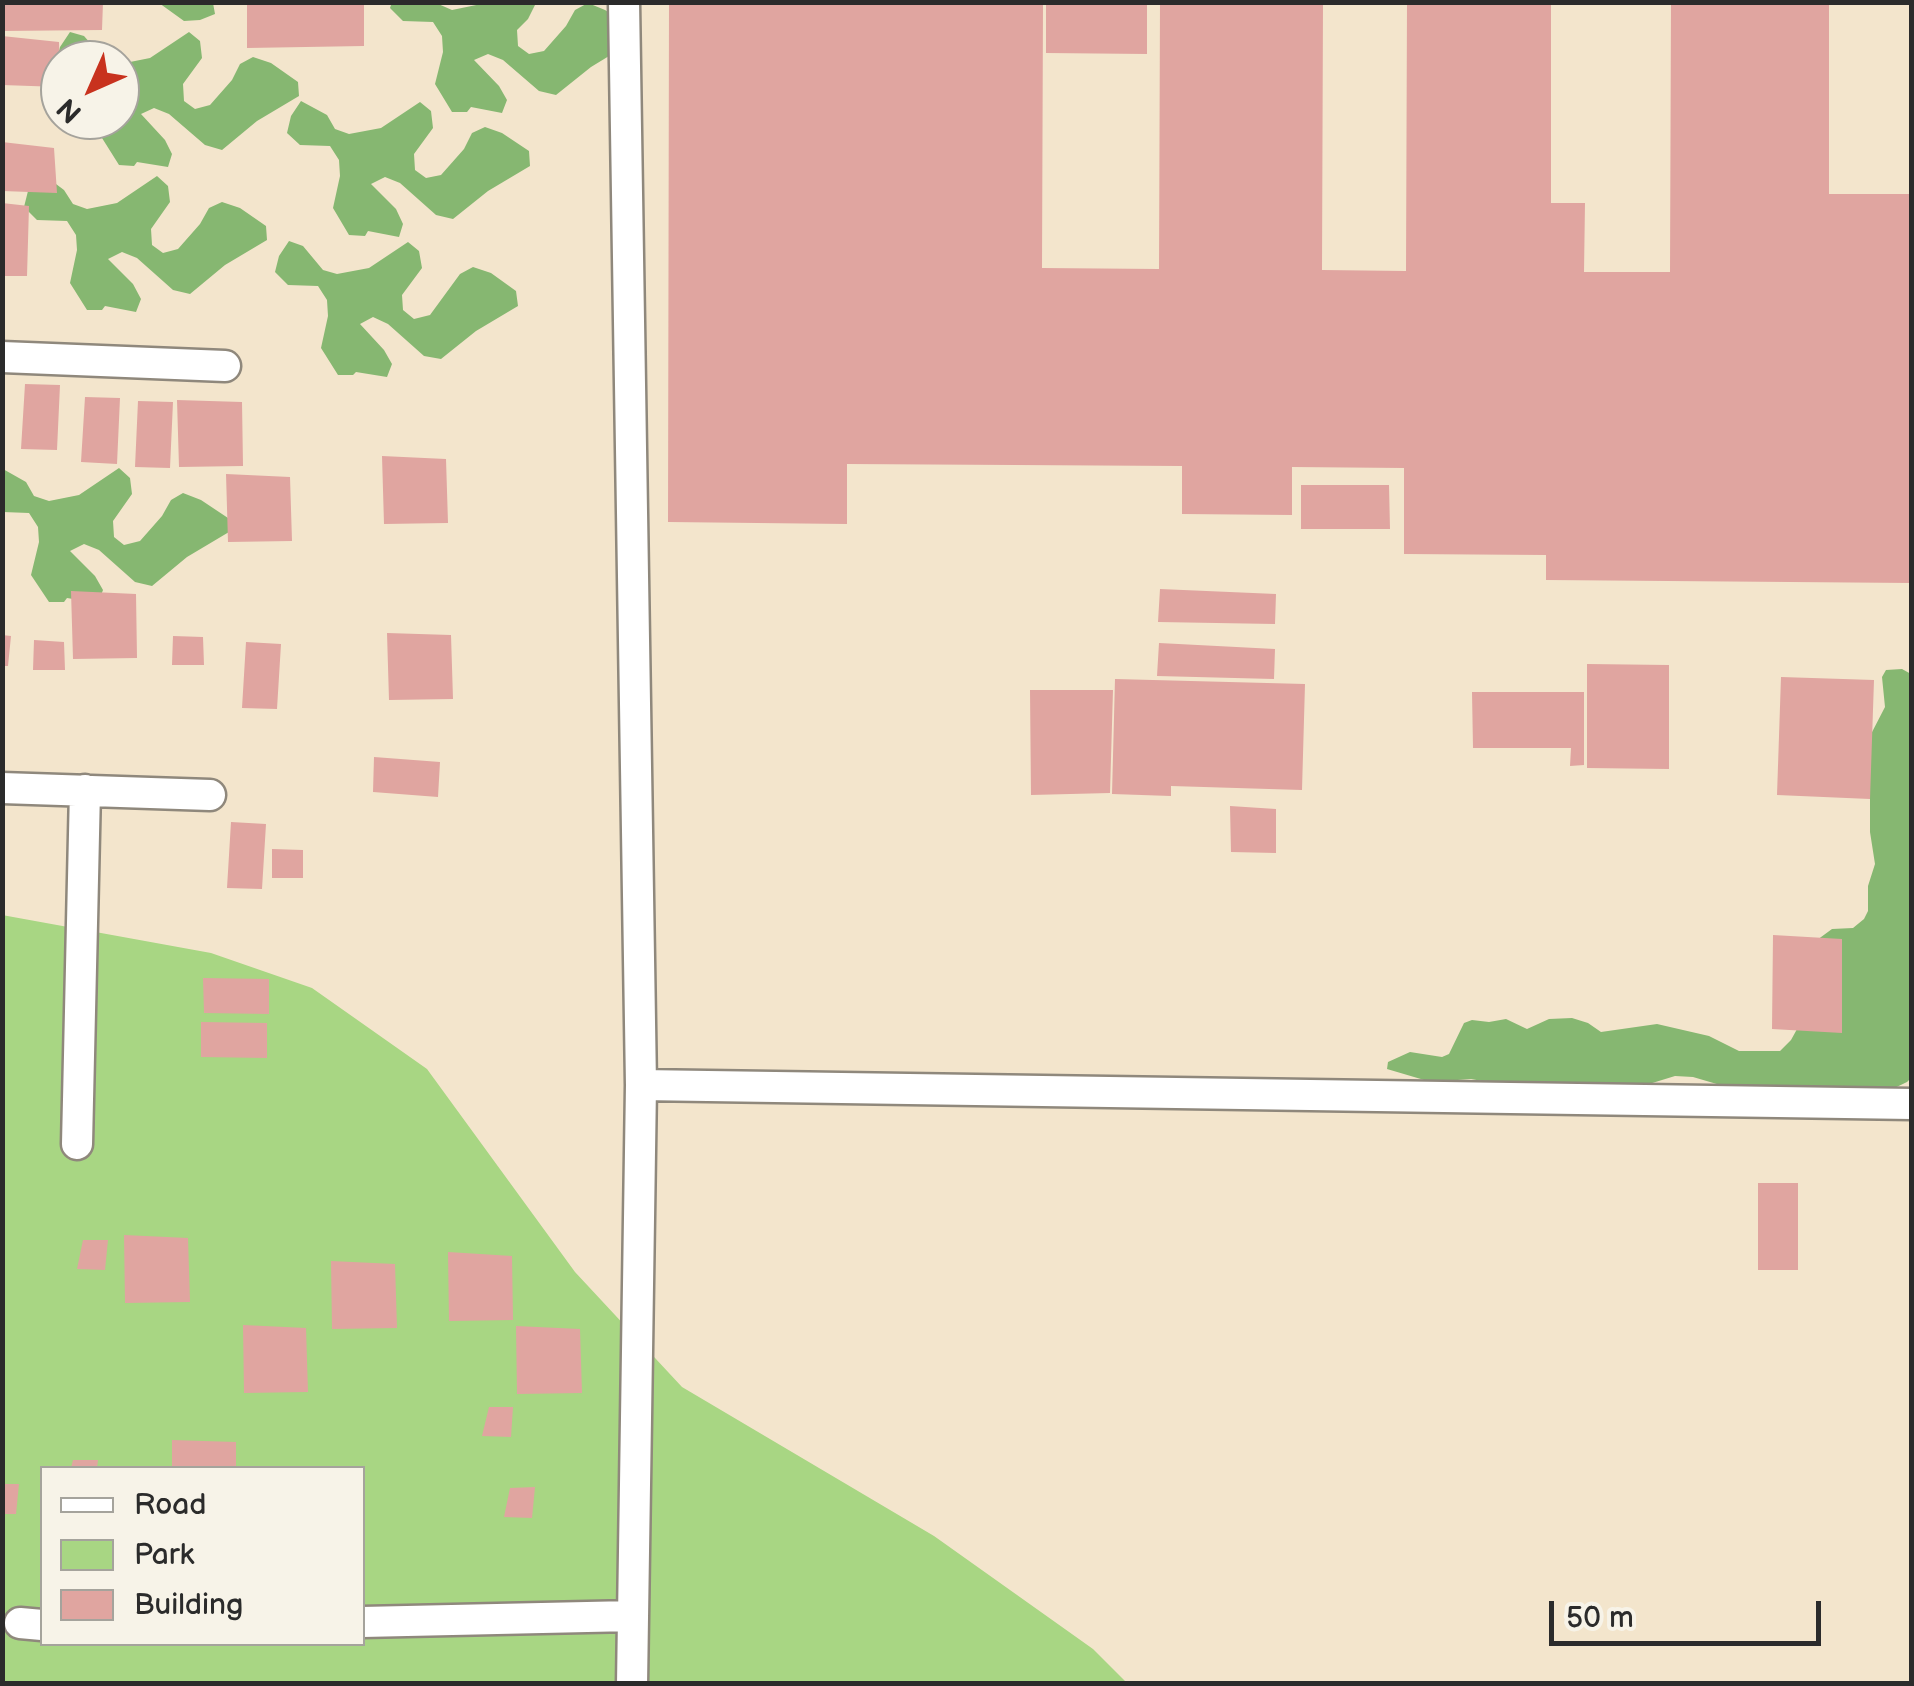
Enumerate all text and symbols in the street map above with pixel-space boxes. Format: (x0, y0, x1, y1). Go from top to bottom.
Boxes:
north arrow (40, 40, 140, 140)
text: N (51, 91, 89, 129)
legend (40, 1466, 365, 1646)
text: Road (134, 1487, 207, 1523)
text: Park (134, 1537, 194, 1573)
scale bar (1554, 1581, 1826, 1643)
text: Building (134, 1587, 243, 1623)
text: 50 m (1566, 1600, 1634, 1636)

